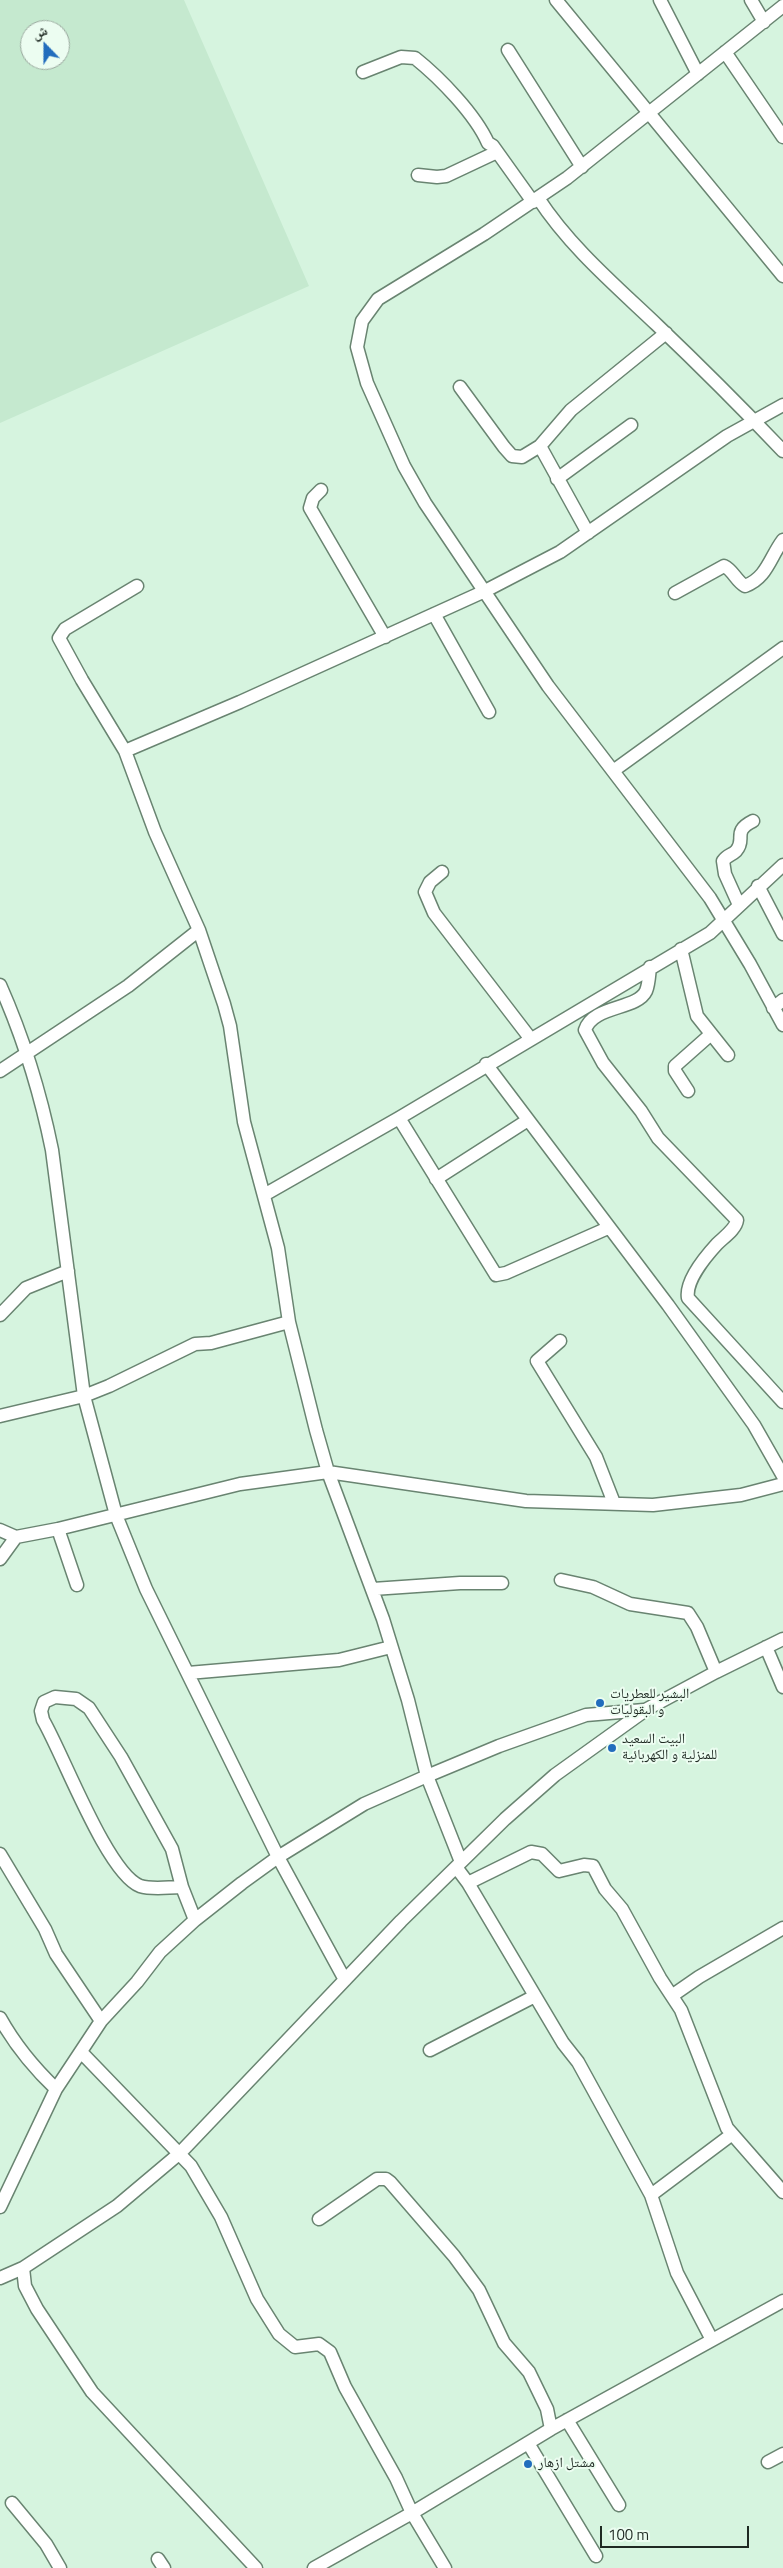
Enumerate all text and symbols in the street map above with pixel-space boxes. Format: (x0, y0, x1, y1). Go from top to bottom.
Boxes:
text: ش (29, 19, 50, 44)
north arrow (20, 20, 70, 70)
place label: البشير للعطريات و البقوليات (610, 1687, 689, 1720)
marker: البشير للعطريات و البقوليات (594, 1697, 606, 1709)
place label: البيت السعيد للمنزلية و الكهربائية (622, 1732, 717, 1764)
marker: البيت السعيد للمنزلية و الكهربائية (606, 1742, 618, 1754)
place label: مشتل ازهار (538, 2456, 595, 2472)
marker: مشتل ازهار (522, 2458, 534, 2470)
scale bar (603, 2516, 752, 2548)
text: 100 m (608, 2523, 649, 2546)

